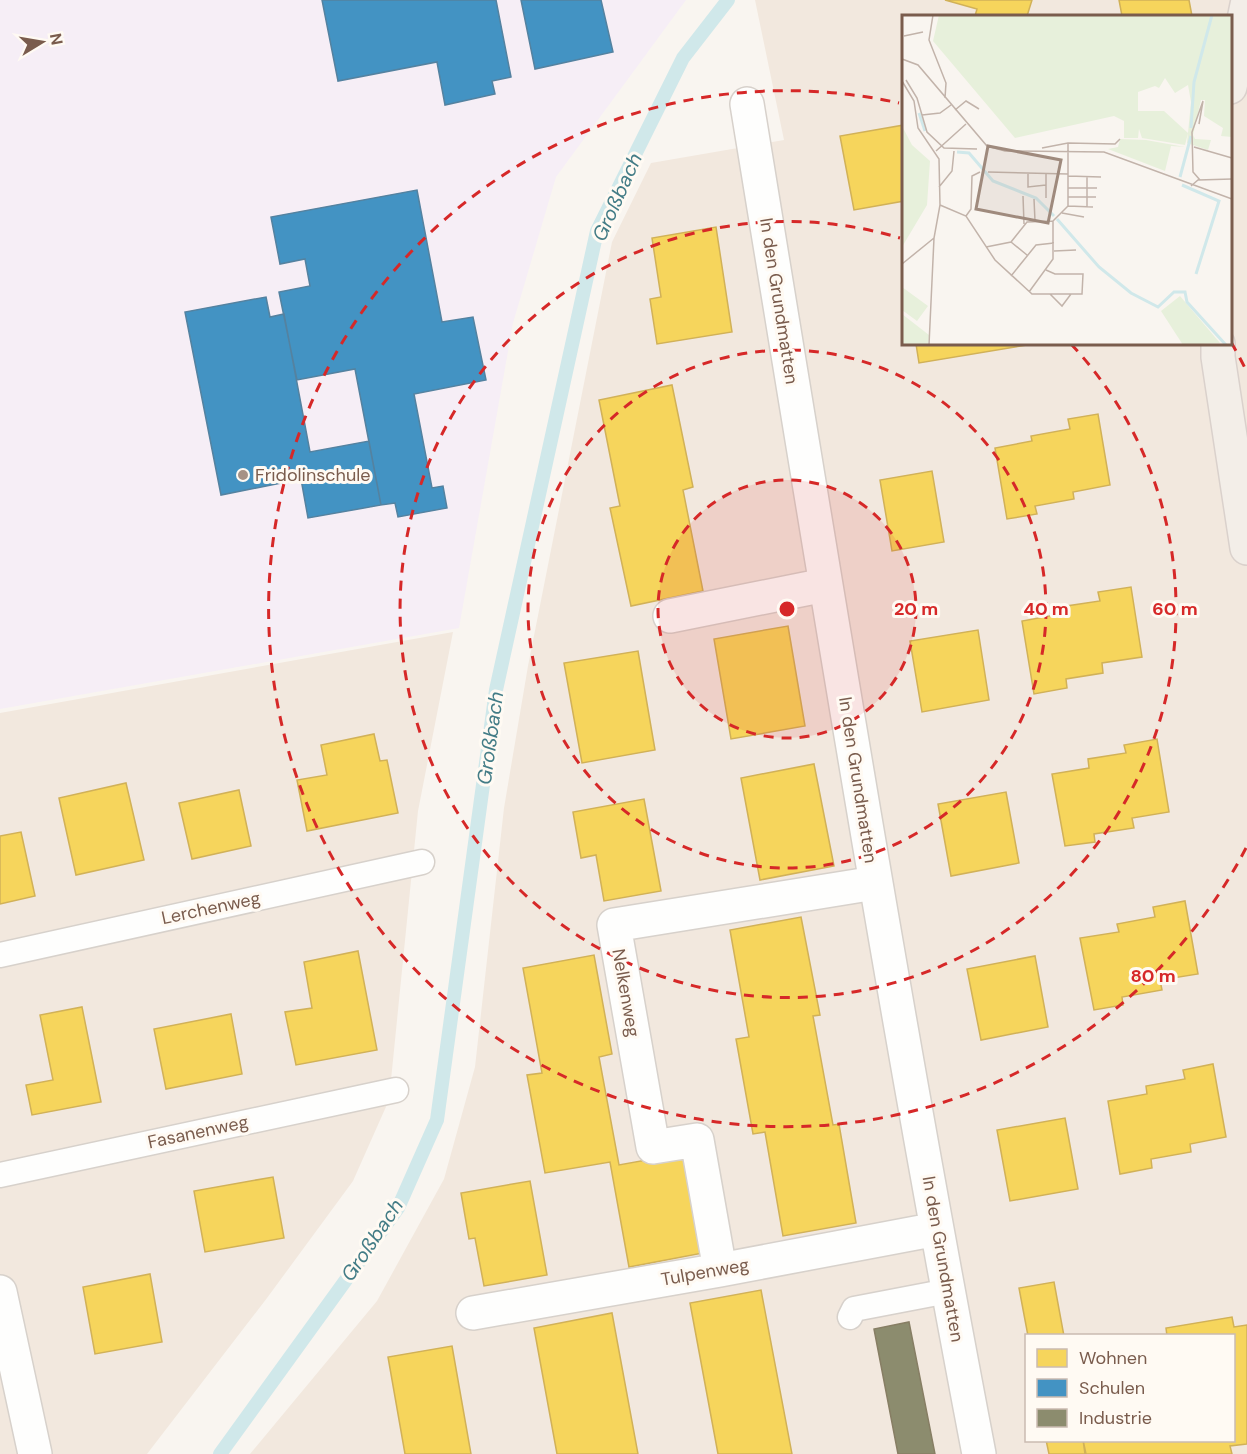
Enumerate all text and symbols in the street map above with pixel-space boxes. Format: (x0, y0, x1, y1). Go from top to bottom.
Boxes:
north arrow (12, 12, 72, 72)
inset map (902, 15, 1232, 345)
text: N (45, 32, 68, 47)
water label: Großbach (586, 149, 648, 245)
street label: In den Grundmatten (754, 216, 804, 386)
place label: Fridolinschule (255, 463, 370, 487)
marker: Fridolinschule (236, 468, 250, 482)
text: 20 m (894, 597, 938, 621)
text: 40 m (1023, 597, 1069, 621)
text: 60 m (1152, 597, 1198, 621)
centre of rings (777, 599, 797, 619)
water label: Großbach (471, 690, 509, 786)
street label: In den Grundmatten (833, 695, 883, 865)
street label: Lerchenweg (159, 886, 263, 930)
street label: Nelkenweg (606, 947, 646, 1039)
text: 80 m (1130, 964, 1176, 988)
street label: Fasanenweg (146, 1110, 250, 1154)
street label: In den Grundmatten (917, 1174, 969, 1344)
water label: Großbach (335, 1194, 409, 1286)
street label: Tulpenweg (659, 1252, 751, 1292)
legend (1025, 1334, 1235, 1442)
text: Wohnen (1079, 1346, 1147, 1370)
text: Schulen (1079, 1376, 1145, 1400)
text: Industrie (1079, 1406, 1152, 1430)

